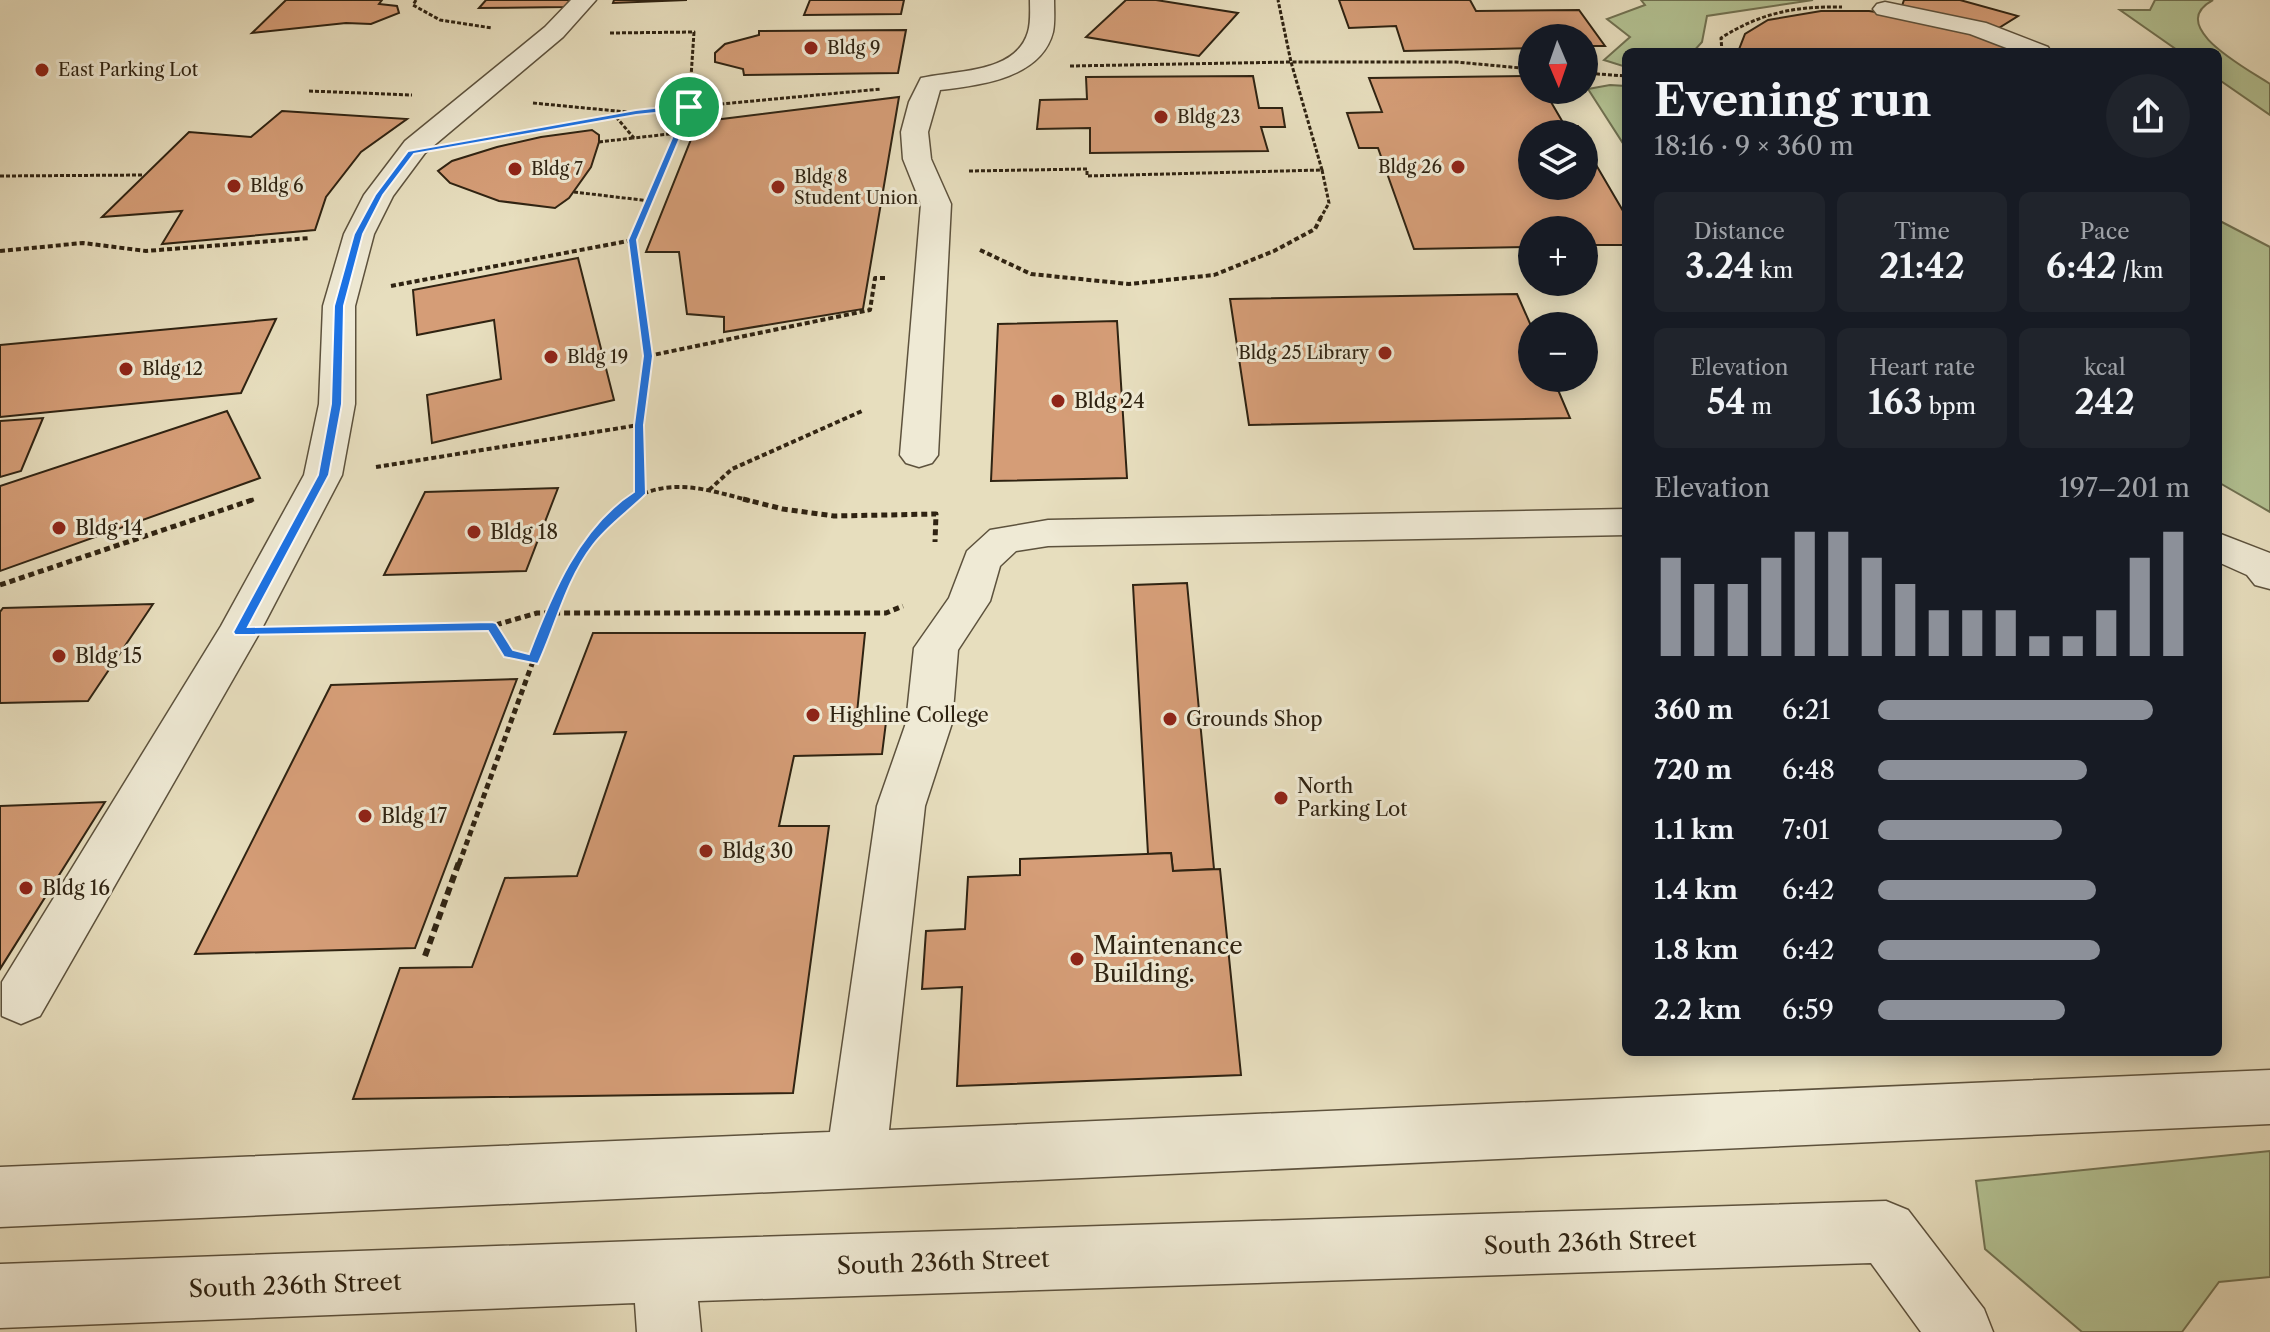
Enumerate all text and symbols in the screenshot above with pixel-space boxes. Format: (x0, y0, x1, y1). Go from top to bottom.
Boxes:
north arrow (1518, 24, 1598, 104)
map controls (1518, 24, 1598, 392)
place label: Bldg 9 (827, 37, 881, 59)
marker: Bldg 9 (802, 39, 820, 57)
place label: East Parking Lot (58, 59, 199, 81)
marker: East Parking Lot (33, 61, 51, 79)
pin (655, 73, 723, 141)
text: Evening run (1654, 73, 1931, 127)
button: share (2106, 74, 2190, 158)
icon: arrive (667, 85, 711, 129)
place label: Bldg 23 (1177, 106, 1240, 128)
marker: Bldg 23 (1152, 108, 1170, 126)
button: layers (1518, 120, 1598, 200)
text: 18:16 · 9 × 360 m (1654, 130, 1854, 162)
place label: Bldg 26 (1378, 156, 1442, 178)
place label: Bldg 7 (531, 158, 583, 180)
marker: Bldg 26 (1449, 158, 1467, 176)
marker: Bldg 7 (506, 160, 524, 178)
place label: Bldg 8 Student Union (794, 166, 918, 209)
place label: Bldg 6 (250, 175, 304, 197)
marker: Bldg 6 (225, 177, 243, 195)
marker: Bldg 8 Student Union (769, 178, 787, 196)
button: + (1518, 216, 1598, 296)
text: Distance (1694, 218, 1785, 245)
text: Time (1894, 218, 1950, 245)
text: Pace (2080, 218, 2130, 245)
text: 3.24 (1685, 245, 1754, 287)
text: 21:42 (1879, 245, 1965, 287)
text: 6:42 (2046, 245, 2116, 287)
text: km (1754, 257, 1793, 284)
text: /km (2116, 257, 2163, 284)
button: − (1518, 312, 1598, 392)
place label: Bldg 25 Library (1238, 342, 1370, 364)
marker: Bldg 25 Library (1376, 344, 1394, 362)
place label: Bldg 19 (567, 346, 628, 368)
marker: Bldg 19 (542, 348, 560, 366)
text: Elevation (1690, 354, 1788, 381)
text: Heart rate (1869, 354, 1975, 381)
text: kcal (2084, 354, 2125, 381)
place label: Bldg 12 (142, 358, 203, 380)
marker: Bldg 12 (117, 360, 135, 378)
text: 54 (1707, 381, 1746, 423)
text: 163 (1868, 381, 1923, 423)
text: 242 (2075, 381, 2135, 423)
place label: Bldg 24 (1074, 389, 1145, 413)
marker: Bldg 24 (1049, 392, 1067, 410)
text: m (1746, 393, 1772, 420)
text: bpm (1923, 393, 1976, 420)
text: Elevation (1654, 472, 1770, 504)
text: 197–201 m (2059, 472, 2190, 504)
place label: Bldg 14 (75, 516, 143, 540)
marker: Bldg 14 (50, 519, 68, 537)
place label: Bldg 18 (490, 520, 558, 544)
marker: Bldg 18 (465, 523, 483, 541)
place label: Bldg 15 (75, 644, 142, 668)
marker: Bldg 15 (50, 647, 68, 665)
text: 360 m (1654, 694, 1733, 726)
text: 6:21 (1782, 694, 1830, 726)
place label: Highline College (829, 703, 989, 727)
marker: Highline College (804, 706, 822, 724)
place label: Grounds Shop (1186, 707, 1323, 731)
marker: Grounds Shop (1161, 710, 1179, 728)
text: 720 m (1654, 754, 1732, 786)
text: 6:48 (1782, 754, 1835, 786)
place label: North Parking Lot (1297, 774, 1407, 821)
marker: North Parking Lot (1272, 789, 1290, 807)
place label: Bldg 17 (381, 804, 447, 828)
marker: Bldg 17 (356, 807, 374, 825)
text: 1.1 km (1654, 814, 1734, 846)
text: 7:01 (1782, 814, 1830, 846)
place label: Bldg 30 (722, 839, 794, 863)
marker: Bldg 30 (697, 842, 715, 860)
text: 1.4 km (1654, 874, 1738, 906)
text: 6:42 (1782, 874, 1835, 906)
place label: Bldg 16 (42, 876, 110, 900)
marker: Bldg 16 (17, 879, 35, 897)
place label: Maintenance Building. (1093, 931, 1243, 988)
text: 1.8 km (1654, 934, 1738, 966)
text: 6:42 (1782, 934, 1835, 966)
marker: Maintenance Building. (1068, 950, 1086, 968)
text: 2.2 km (1654, 994, 1741, 1026)
text: 6:59 (1782, 994, 1834, 1026)
street label: South 236th Street (1483, 1224, 1697, 1260)
street label: South 236th Street (836, 1244, 1050, 1280)
street label: South 236th Street (188, 1267, 402, 1303)

